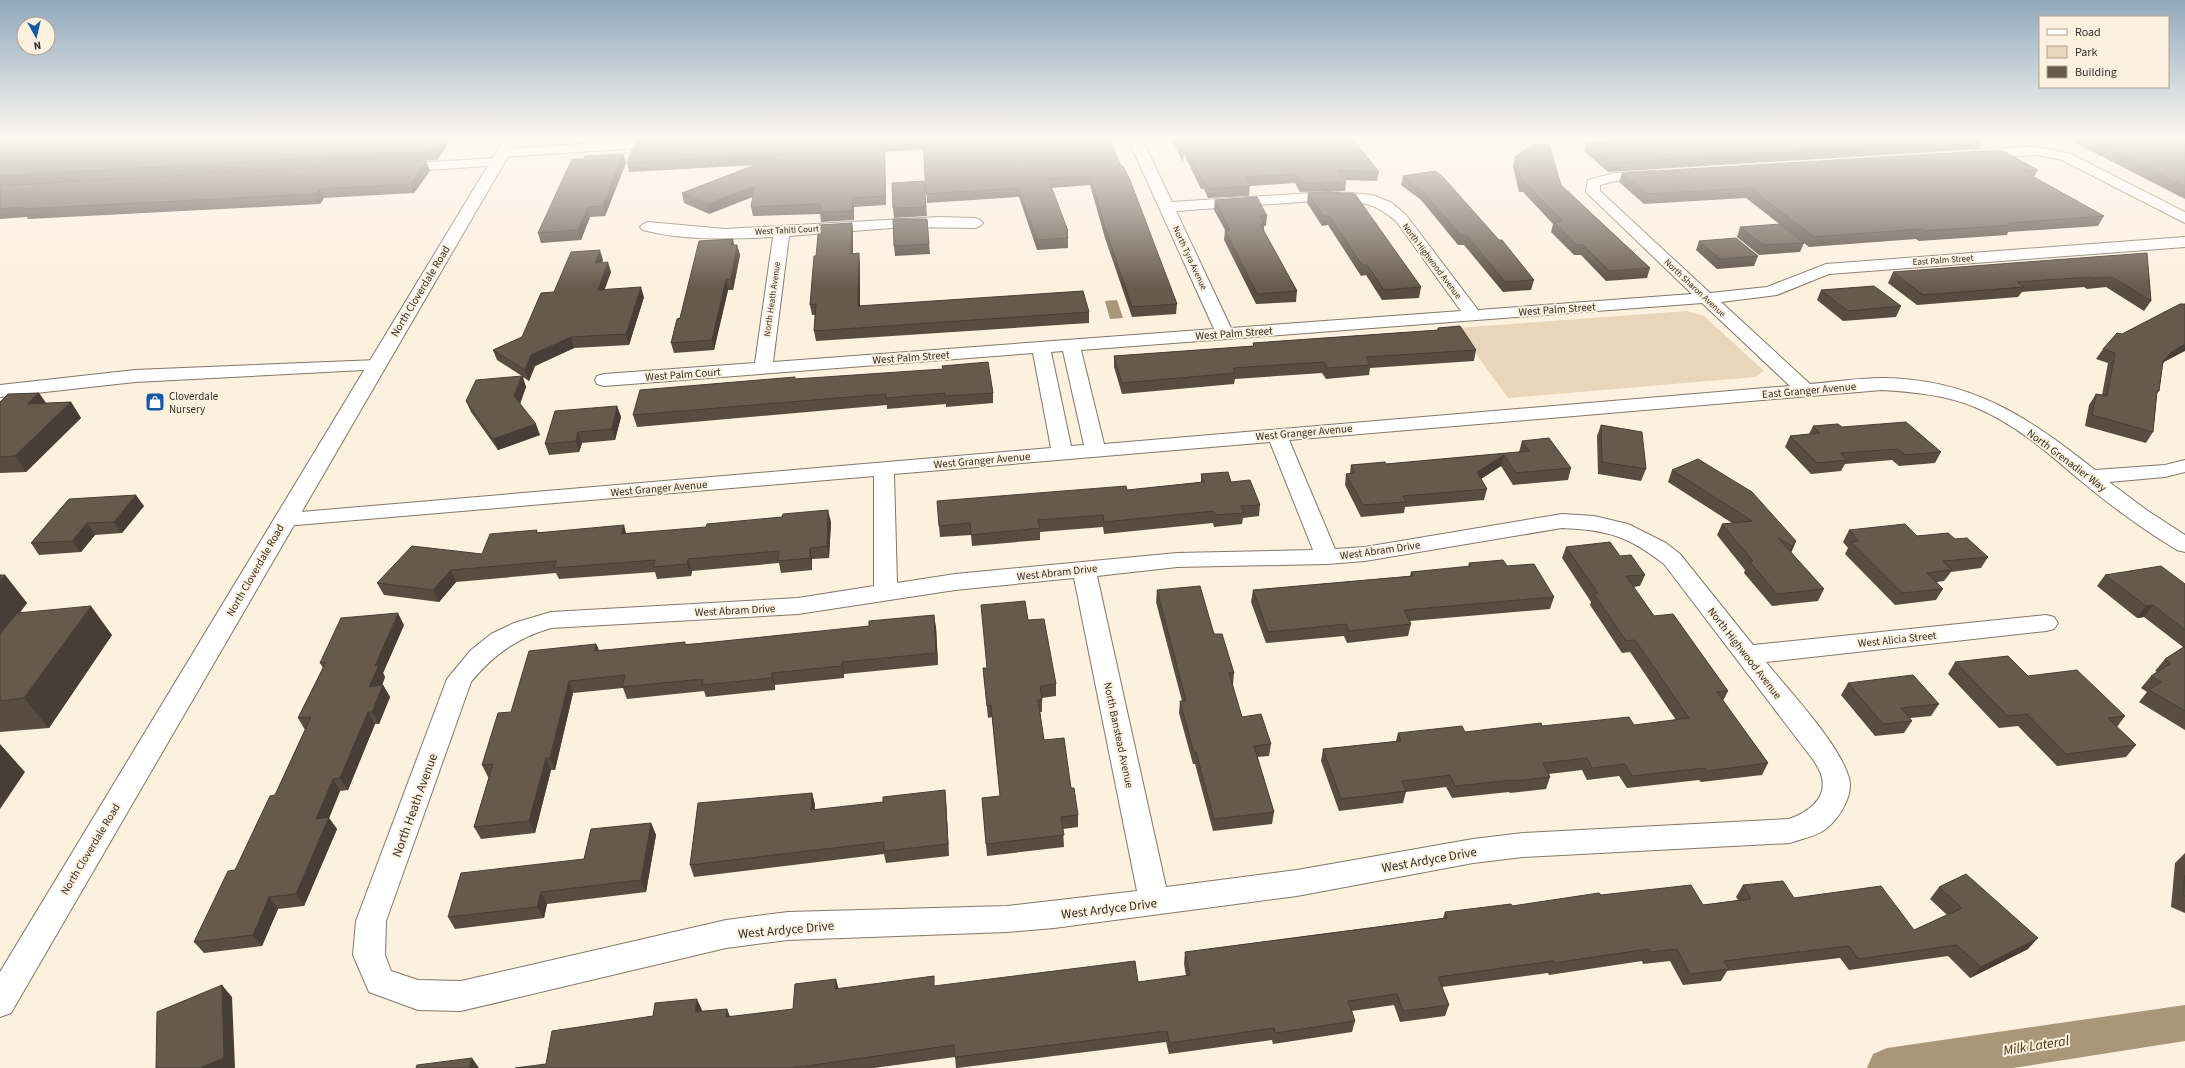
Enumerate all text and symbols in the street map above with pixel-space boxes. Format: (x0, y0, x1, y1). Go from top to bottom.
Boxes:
north arrow (16, 16, 56, 56)
legend (2039, 16, 2169, 88)
text: Road (2075, 24, 2101, 41)
text: N (33, 37, 42, 53)
text: Park (2075, 44, 2097, 61)
text: Building (2075, 64, 2117, 81)
street label: North Highwood Avenue (1399, 221, 1465, 302)
street label: West Tahiti Court (755, 222, 819, 239)
street label: North Tyra Avenue (1169, 224, 1210, 293)
street label: North Cloverdale Road (387, 243, 454, 340)
street label: East Palm Street (1912, 252, 1974, 269)
street label: North Sharon Avenue (1661, 256, 1729, 321)
street label: North Heath Avenue (761, 260, 784, 337)
street label: West Palm Street (1518, 299, 1596, 320)
street label: West Palm Street (1195, 323, 1273, 344)
street label: West Palm Street (872, 347, 950, 368)
street label: West Palm Court (645, 364, 722, 385)
street label: East Granger Avenue (1761, 379, 1857, 402)
place label: Cloverdale Nursery (169, 389, 219, 417)
shop icon: Cloverdale Nursery (144, 391, 166, 413)
street label: West Granger Avenue (1255, 421, 1354, 444)
street label: North Grenadier Way (2024, 426, 2109, 495)
street label: West Granger Avenue (933, 449, 1032, 472)
street label: West Granger Avenue (610, 477, 709, 500)
street label: North Cloverdale Road (223, 522, 288, 619)
street label: West Abram Drive (1339, 537, 1422, 564)
street label: West Abram Drive (1016, 561, 1099, 584)
street label: West Abram Drive (694, 601, 776, 620)
street label: North Highwood Avenue (1704, 604, 1785, 703)
street label: West Alicia Street (1857, 628, 1937, 651)
street label: North Banstead Avenue (1100, 681, 1137, 790)
street label: North Heath Avenue (388, 751, 442, 860)
street label: North Cloverdale Road (57, 801, 124, 898)
street label: West Ardyce Drive (1380, 843, 1478, 877)
street label: West Ardyce Drive (1060, 894, 1158, 924)
street label: West Ardyce Drive (737, 917, 835, 943)
water label: Milk Lateral (2002, 1031, 2071, 1061)

